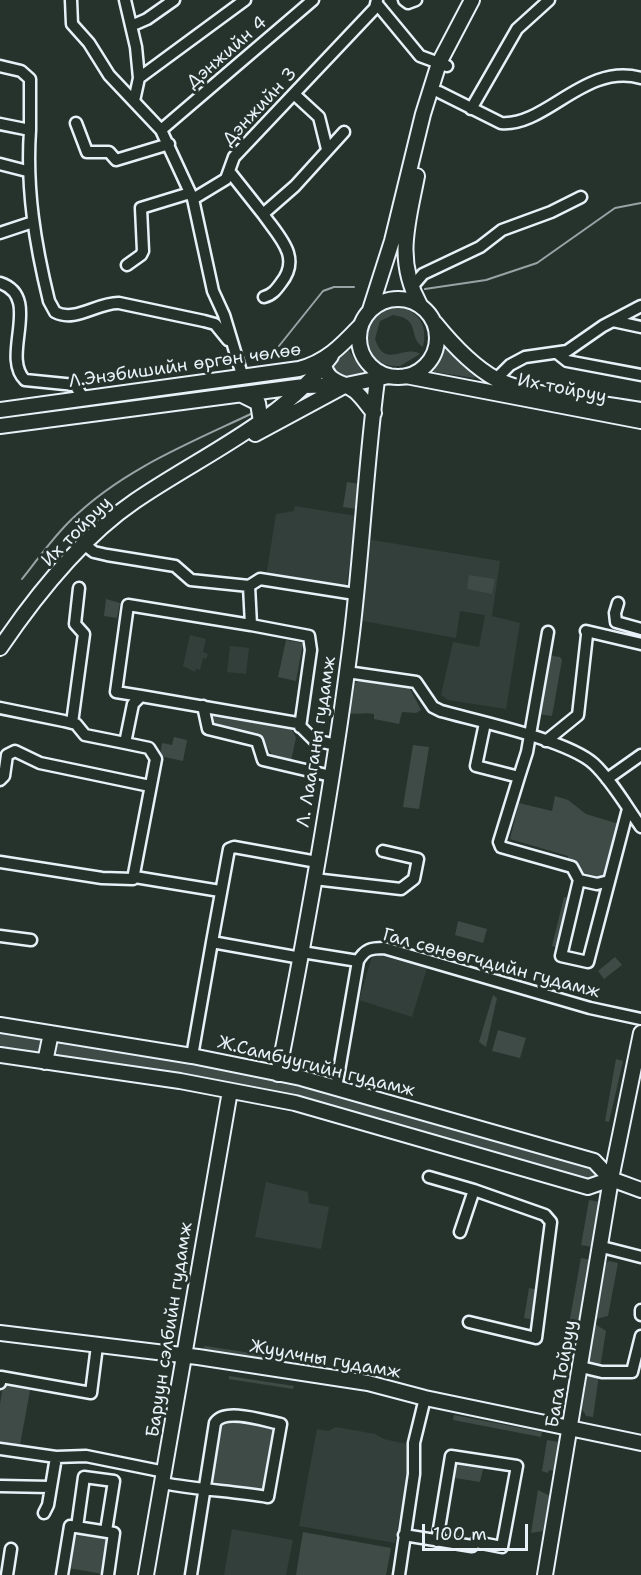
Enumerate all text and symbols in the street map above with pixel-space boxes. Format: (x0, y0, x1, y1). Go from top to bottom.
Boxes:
street label: Дэнжийн 4 (182, 12, 272, 94)
street label: Дэнжийн 3 (218, 63, 302, 151)
street label: Л.Энэбишийн өргөн чөлөө (67, 339, 303, 393)
street label: Их тойруу (516, 370, 608, 408)
street label: Их тойруу (37, 492, 117, 572)
street label: Л. Лааганы гудамж (293, 655, 341, 829)
street label: Гал сөнөөгчдийн гудамж (380, 925, 602, 1003)
street label: Ж.Самбуугийн гудамж (215, 1032, 417, 1102)
street label: Баруун сэлбийн гудамж (142, 1221, 198, 1439)
street label: Бага Тойруу (542, 1318, 582, 1430)
street label: Жуулчны гудамж (248, 1336, 402, 1384)
scale bar (425, 1512, 532, 1550)
text: 100 m (433, 1522, 487, 1546)

